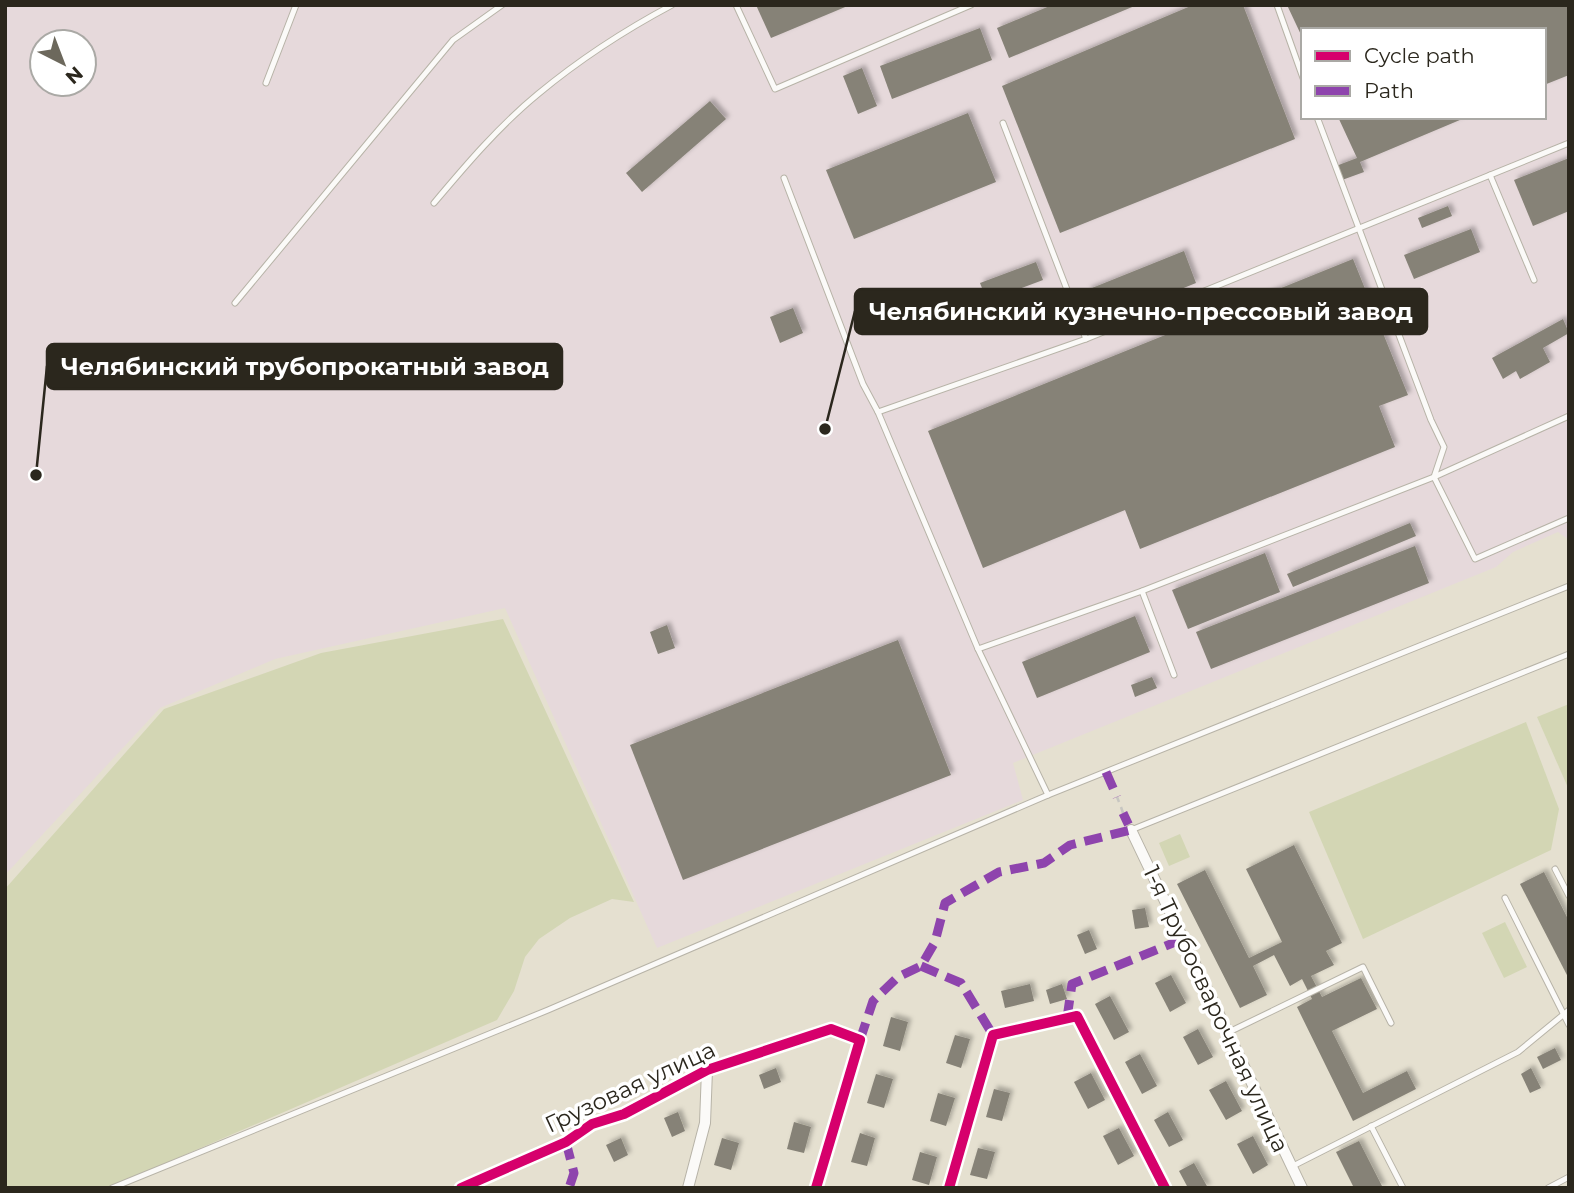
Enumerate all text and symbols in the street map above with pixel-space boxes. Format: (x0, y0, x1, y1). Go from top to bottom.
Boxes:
north arrow (28, 28, 98, 98)
legend (1301, 28, 1546, 119)
text: Cycle path (1364, 43, 1475, 68)
text: N (61, 62, 87, 89)
text: Path (1364, 78, 1414, 103)
callout: Челябинский кузнечно-прессовый завод (855, 289, 1427, 334)
text: Челябинский кузнечно-прессовый завод (869, 297, 1413, 326)
callout: Челябинский трубопрокатный завод (47, 344, 562, 389)
text: Челябинский трубопрокатный завод (61, 352, 549, 381)
street label: 1-я Трубосварочная улица (1137, 861, 1295, 1157)
street label: Грузовая улица (540, 1035, 720, 1139)

